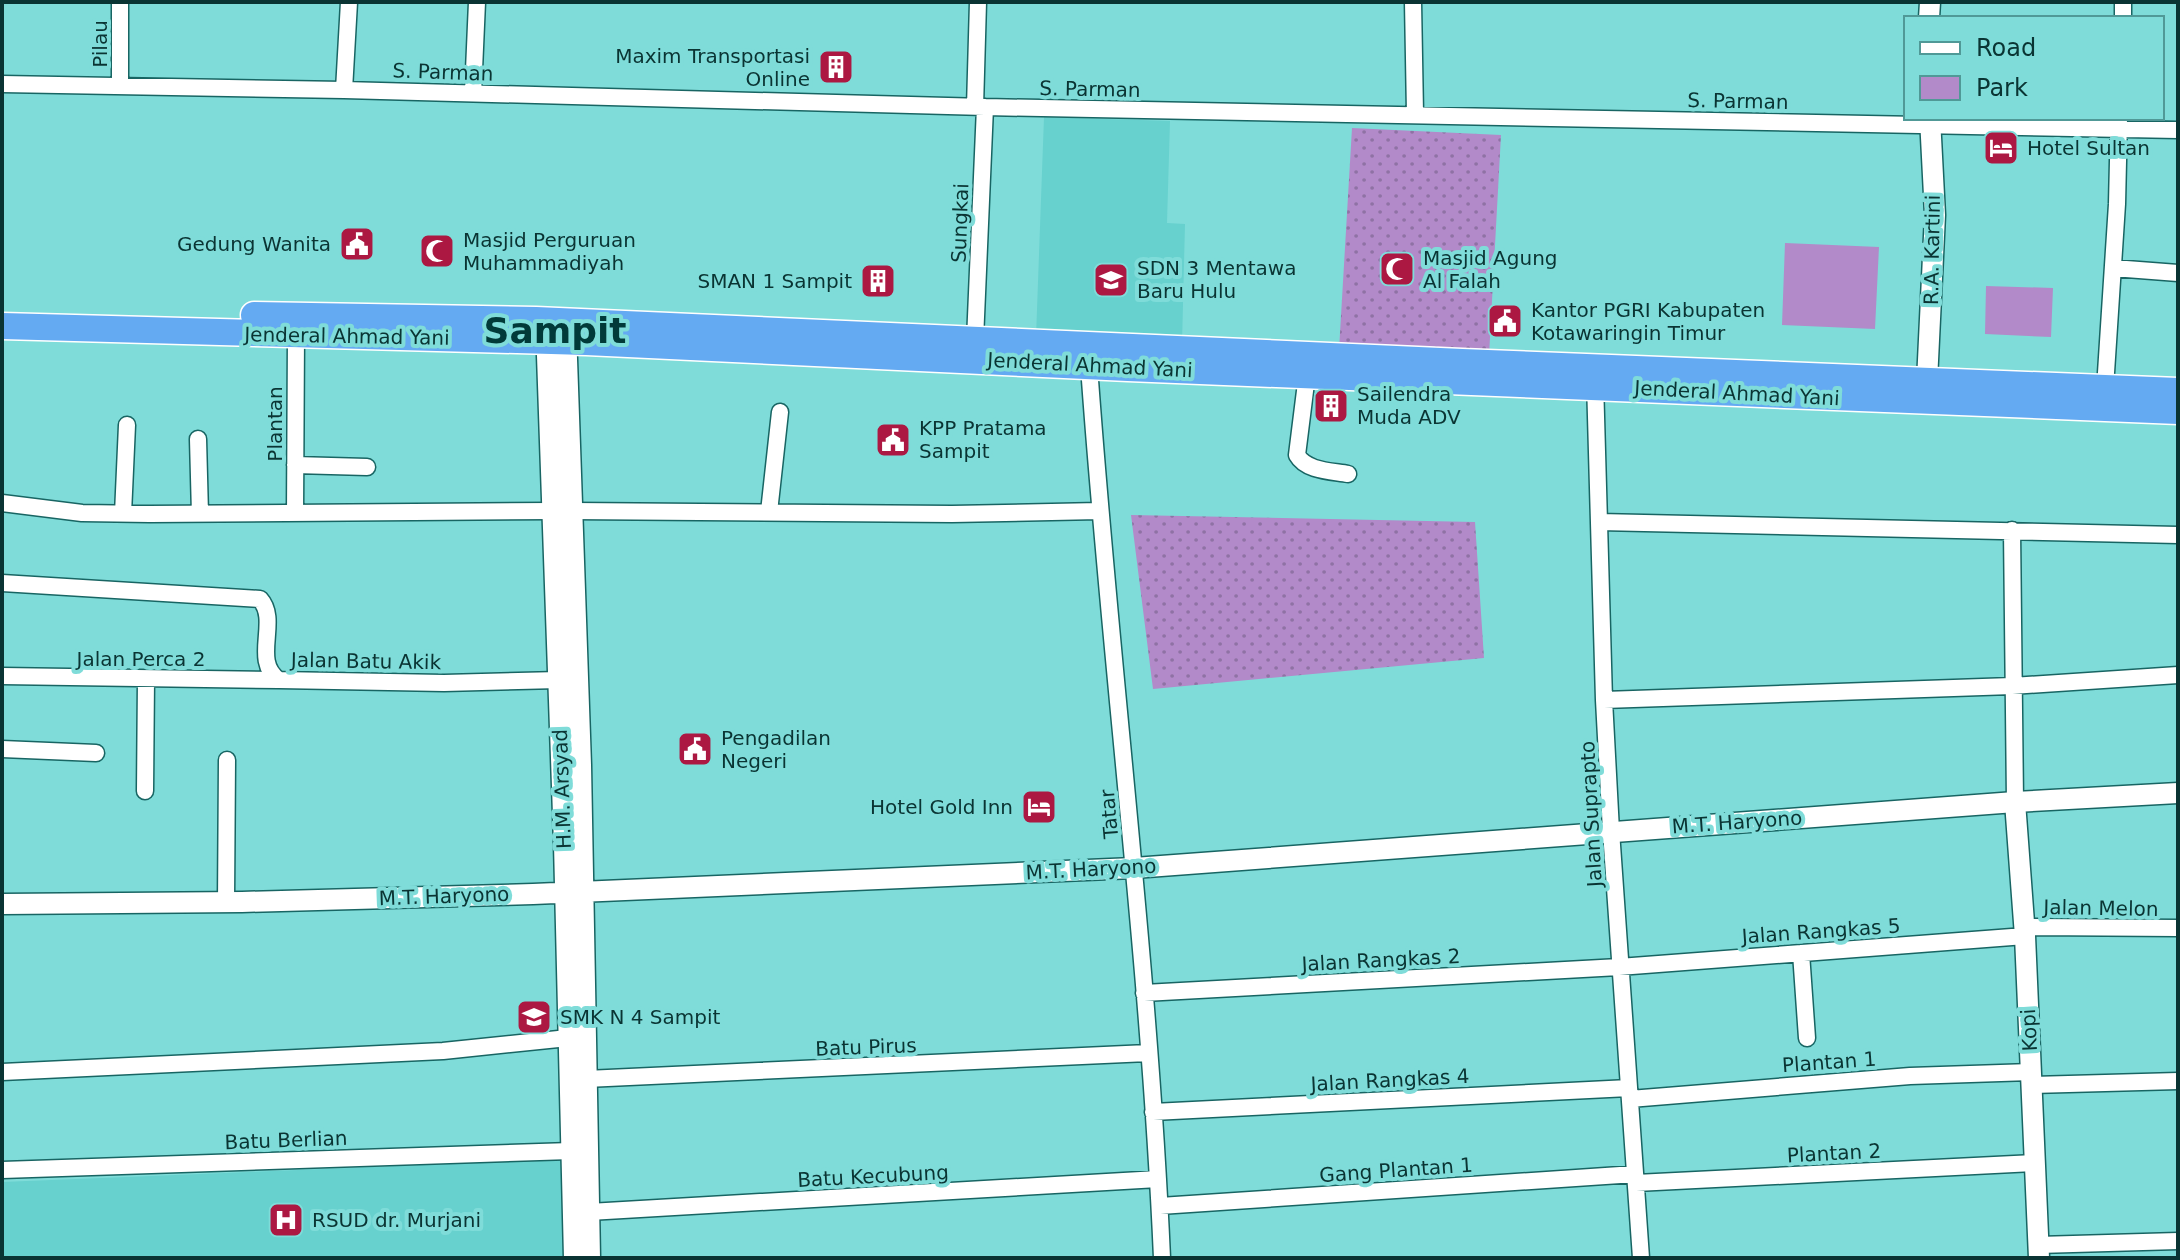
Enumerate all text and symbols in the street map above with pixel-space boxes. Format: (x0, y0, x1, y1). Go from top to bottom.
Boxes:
legend (1904, 16, 2164, 120)
street label: Pilau (88, 20, 112, 68)
text: Road (1976, 34, 2036, 62)
place label: Maxim Transportasi Online (615, 44, 810, 91)
building icon: Maxim Transportasi Online (817, 48, 855, 86)
street label: S. Parman (392, 58, 494, 86)
text: Park (1976, 74, 2028, 102)
street label: S. Parman (1039, 76, 1141, 102)
street label: S. Parman (1687, 88, 1789, 114)
hotel icon: Hotel Sultan (1982, 129, 2020, 167)
place label: Hotel Sultan (2027, 136, 2150, 160)
street label: Sungkai (947, 183, 973, 263)
street label: R.A. Kartini (1919, 195, 1945, 305)
public building icon: Gedung Wanita (338, 225, 376, 263)
place label: Masjid Perguruan Muhammadiyah (463, 228, 636, 275)
place label: Gedung Wanita (177, 232, 331, 256)
mosque icon: Masjid Perguruan Muhammadiyah (418, 232, 456, 270)
place label: Masjid Agung Al Falah (1423, 246, 1558, 293)
mosque icon: Masjid Agung Al Falah (1378, 250, 1416, 288)
place label: SDN 3 Mentawa Baru Hulu (1137, 256, 1296, 303)
school or university icon: SDN 3 Mentawa Baru Hulu (1092, 261, 1130, 299)
building icon: SMAN 1 Sampit (859, 262, 897, 300)
place label: SMAN 1 Sampit (697, 269, 852, 293)
place label: Kantor PGRI Kabupaten Kotawaringin Timur (1531, 298, 1765, 345)
public building icon: Kantor PGRI Kabupaten Kotawaringin Timur (1486, 302, 1524, 340)
district label: Sampit (483, 310, 627, 351)
street label: Jenderal Ahmad Yani (242, 322, 450, 350)
street label: Jenderal Ahmad Yani (985, 348, 1193, 382)
street label: Jenderal Ahmad Yani (1632, 376, 1840, 410)
place label: Sailendra Muda ADV (1357, 382, 1461, 429)
street label: Plantan (263, 386, 287, 462)
building icon: Sailendra Muda ADV (1312, 387, 1350, 425)
place label: KPP Pratama Sampit (919, 416, 1047, 463)
public building icon: KPP Pratama Sampit (874, 421, 912, 459)
street label: Jalan Perca 2 (75, 647, 205, 671)
street label: Jalan Batu Akik (289, 648, 442, 674)
place label: Pengadilan Negeri (721, 726, 831, 773)
street label: H.M. Arsyad (548, 729, 576, 849)
public building icon: Pengadilan Negeri (676, 730, 714, 768)
street label: Jalan Suprapto (1575, 740, 1607, 890)
hotel icon: Hotel Gold Inn (1020, 788, 1058, 826)
street label: Tatar (1095, 788, 1123, 841)
place label: Hotel Gold Inn (870, 795, 1013, 819)
street label: M.T. Haryono (1671, 805, 1803, 839)
street label: M.T. Haryono (1025, 854, 1157, 884)
street label: M.T. Haryono (378, 882, 510, 910)
street label: Jalan Melon (2041, 895, 2159, 921)
street label: Jalan Rangkas 5 (1739, 913, 1901, 949)
street label: Jalan Rangkas 2 (1299, 944, 1461, 976)
school or university icon: SMK N 4 Sampit (515, 998, 553, 1036)
place label: SMK N 4 Sampit (560, 1005, 721, 1029)
street label: Kopi (2016, 1008, 2042, 1052)
street label: Batu Pirus (815, 1033, 917, 1061)
street label: Plantan 1 (1781, 1047, 1877, 1077)
street label: Jalan Rangkas 4 (1308, 1064, 1470, 1096)
street label: Batu Berlian (224, 1126, 348, 1154)
street label: Plantan 2 (1786, 1139, 1882, 1167)
street label: Gang Plantan 1 (1318, 1153, 1474, 1187)
street label: Batu Kecubung (797, 1160, 949, 1192)
hospital icon: RSUD dr. Murjani (267, 1201, 305, 1239)
place label: RSUD dr. Murjani (312, 1208, 481, 1232)

